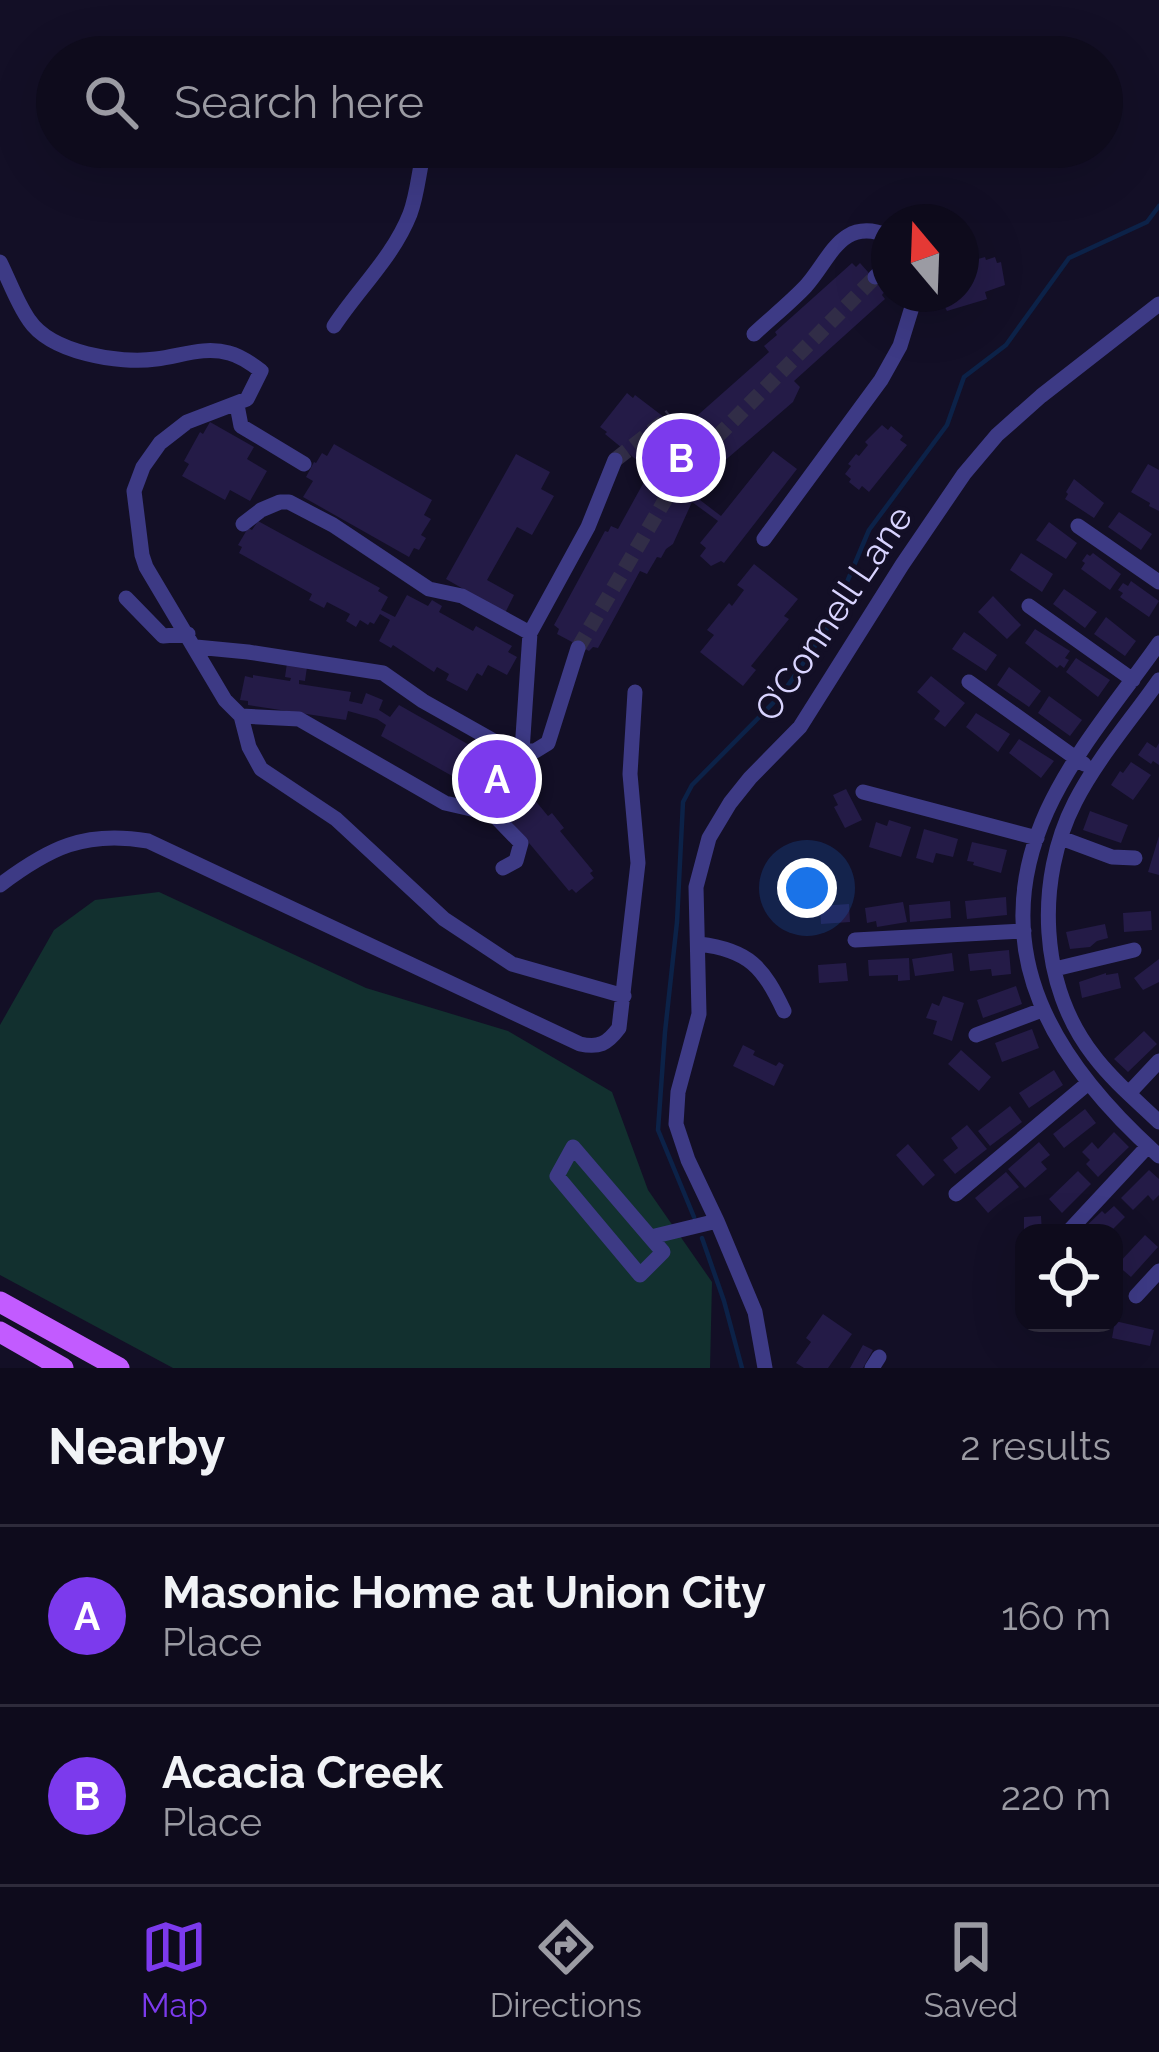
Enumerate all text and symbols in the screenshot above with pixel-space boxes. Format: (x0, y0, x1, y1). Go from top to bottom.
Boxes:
search box (36, 36, 1123, 168)
icon: search (78, 69, 144, 135)
text: Search here (174, 76, 424, 129)
north arrow (871, 204, 979, 312)
pin: B (642, 413, 720, 503)
street label: O’Connell Lane (746, 497, 920, 729)
pin: A (458, 734, 536, 824)
your location (777, 858, 837, 918)
map controls (1015, 1224, 1123, 1332)
button: locate (1015, 1224, 1123, 1332)
text: Nearby (48, 1416, 225, 1476)
text: 2 results (960, 1423, 1111, 1469)
text: Masonic Home at Union City (162, 1566, 766, 1619)
text: A (74, 1593, 100, 1639)
text: 160 m (1001, 1593, 1111, 1639)
text: Place (162, 1619, 262, 1665)
text: Acacia Creek (162, 1746, 443, 1799)
text: B (74, 1773, 100, 1819)
text: 220 m (1001, 1773, 1111, 1819)
text: Place (162, 1799, 262, 1845)
tab: Map (141, 1914, 208, 2025)
tab: Directions (490, 1914, 642, 2025)
tab: Saved (924, 1914, 1018, 2025)

